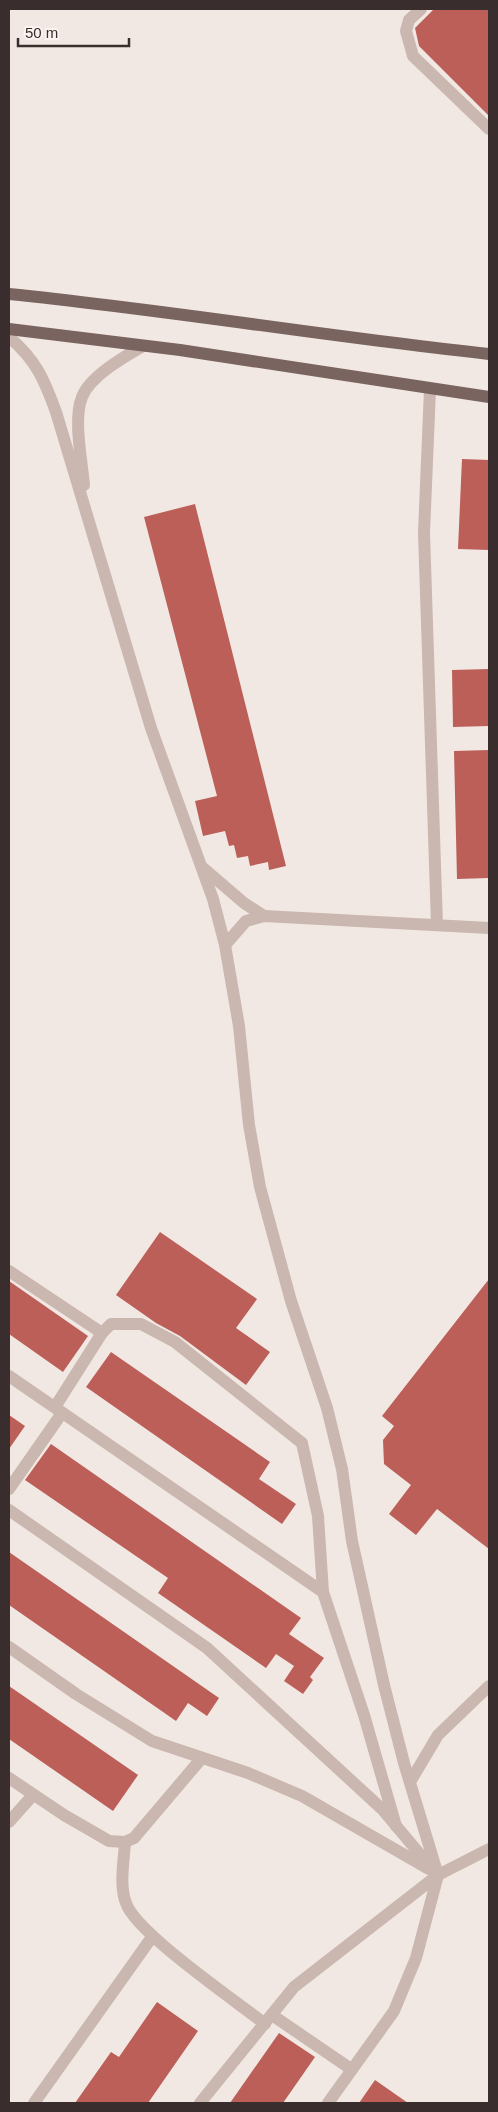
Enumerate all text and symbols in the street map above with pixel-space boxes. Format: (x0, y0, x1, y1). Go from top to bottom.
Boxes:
scale bar (18, 15, 129, 47)
text: 50 m (25, 24, 58, 41)

